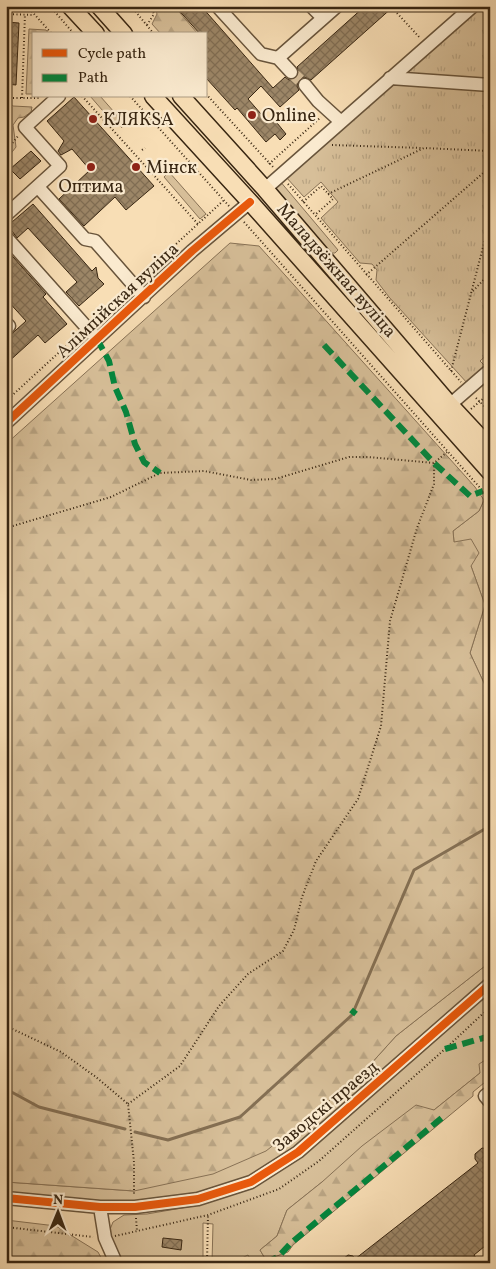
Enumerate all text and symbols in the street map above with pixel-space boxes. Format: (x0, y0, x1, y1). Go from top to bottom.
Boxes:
legend (32, 32, 208, 98)
text: Cycle path (78, 44, 146, 65)
text: Path (78, 68, 108, 89)
place label: Online (262, 104, 316, 129)
place label: КЛЯКSА (103, 108, 174, 133)
marker: Online (246, 109, 258, 121)
marker: КЛЯКSА (87, 113, 99, 125)
place label: Мінск (146, 156, 197, 181)
marker: Оптима (85, 161, 97, 173)
marker: Мінск (130, 161, 142, 173)
place label: Оптима (59, 175, 123, 200)
street label: Маладзёжная вуліца (270, 198, 401, 344)
street label: Алімпійская вуліца (51, 237, 185, 365)
street label: Заводскі праезд (268, 1055, 384, 1159)
north arrow (32, 1186, 82, 1236)
text: N (53, 1191, 63, 1210)

